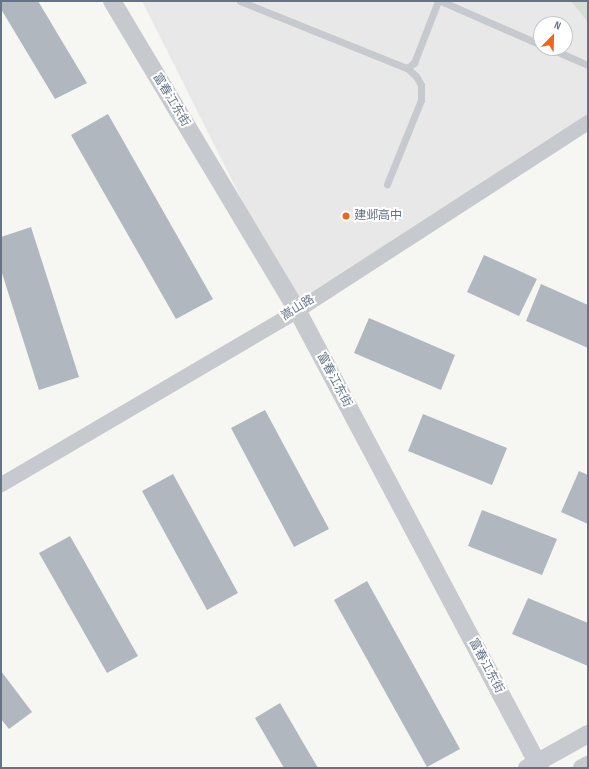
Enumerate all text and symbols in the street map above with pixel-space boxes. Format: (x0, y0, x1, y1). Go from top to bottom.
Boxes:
north arrow (533, 16, 573, 56)
text: N (552, 18, 563, 33)
street label: 富春江东街 (149, 71, 193, 129)
place label: 建邺高中 (354, 209, 402, 223)
marker: 建邺高中 (341, 211, 351, 221)
street label: 嵩山路 (279, 292, 317, 324)
street label: 富春江东街 (314, 350, 354, 410)
street label: 富春江东街 (466, 636, 506, 696)

